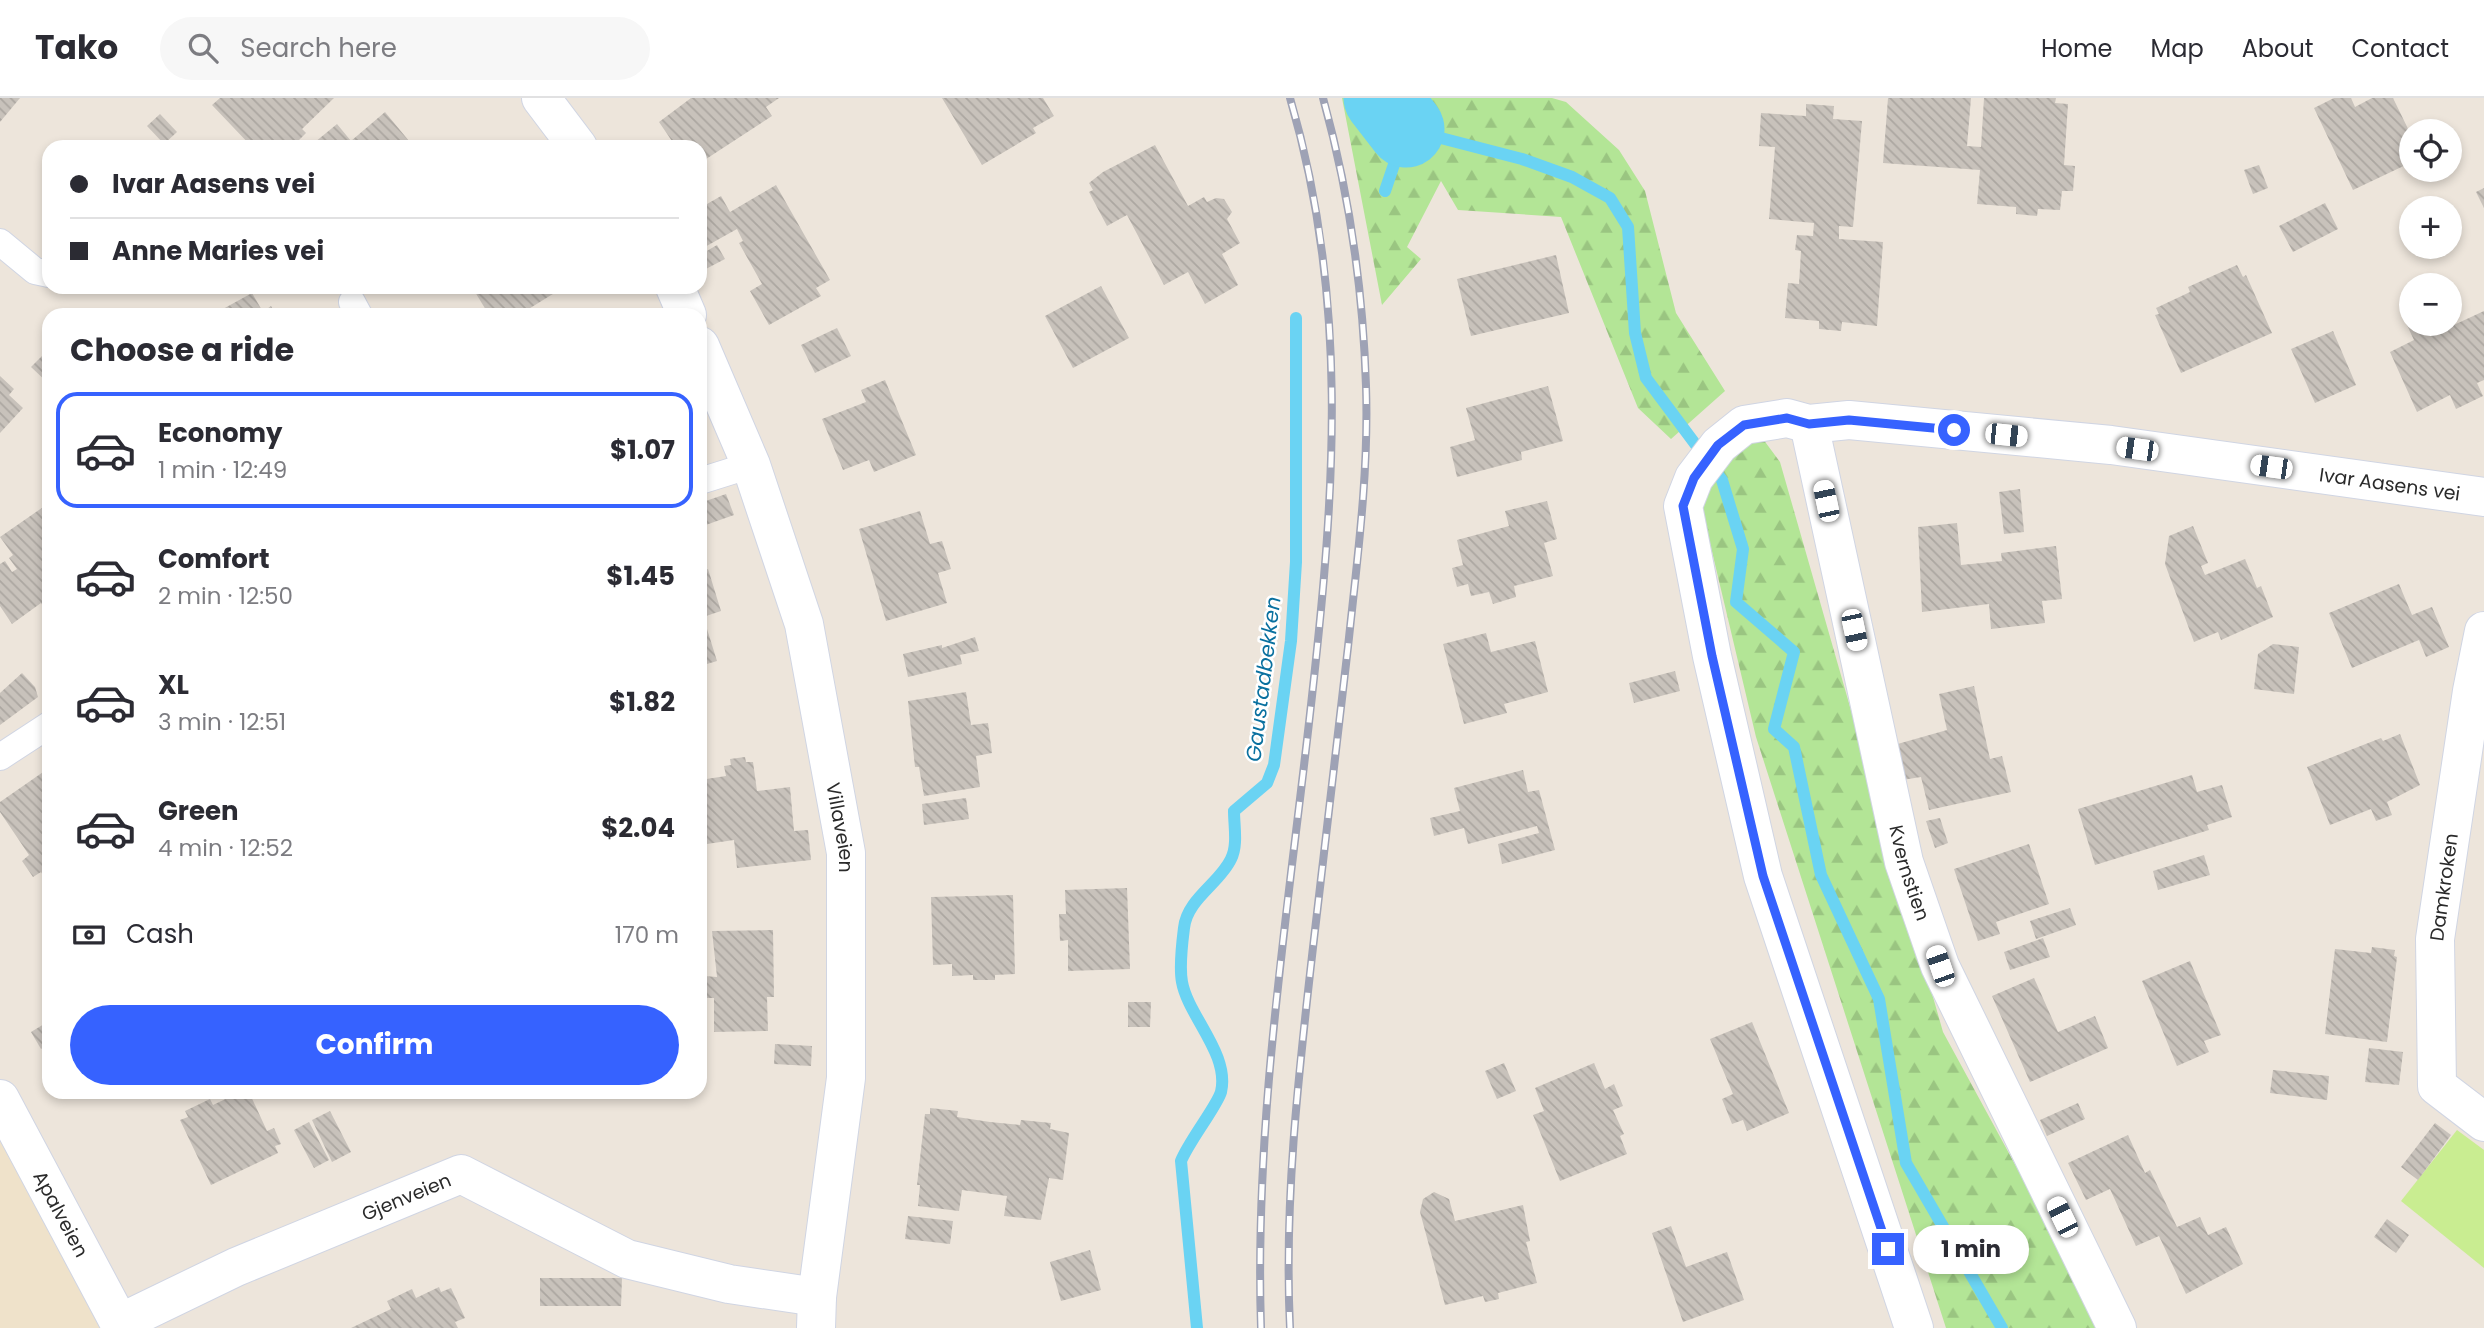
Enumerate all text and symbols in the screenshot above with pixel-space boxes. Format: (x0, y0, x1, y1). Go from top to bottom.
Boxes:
search box (160, 17, 650, 80)
text: Tako (35, 24, 118, 71)
icon: search (184, 29, 222, 67)
text: Search here (240, 30, 397, 66)
text: Home (2041, 32, 2113, 65)
text: Map (2151, 32, 2204, 65)
text: About (2242, 32, 2313, 65)
text: Contact (2351, 32, 2449, 65)
map controls (2399, 119, 2462, 336)
button: locate (2399, 119, 2462, 182)
text: Ivar Aasens vei (112, 166, 315, 202)
button: + (2399, 196, 2462, 259)
text: Anne Maries vei (112, 233, 324, 269)
button: − (2399, 273, 2462, 336)
text: Choose a ride (70, 327, 294, 372)
route start (1938, 414, 1970, 446)
text: Economy (158, 415, 282, 451)
icon: car (74, 419, 137, 482)
car (1985, 422, 2028, 448)
text: $1.07 (610, 432, 675, 468)
car (2115, 436, 2160, 462)
text: 1 min · 12:49 (158, 454, 287, 486)
car (2249, 454, 2294, 480)
street label: Ivar Aasens vei (2318, 461, 2462, 507)
car (1812, 478, 1841, 524)
text: Comfort (158, 541, 270, 577)
icon: car (74, 545, 137, 608)
text: $1.45 (606, 558, 675, 594)
text: 2 min · 12:50 (158, 580, 293, 612)
water label: Gaustadbekken (1238, 595, 1288, 763)
car (1840, 607, 1869, 653)
text: XL (158, 667, 189, 703)
icon: car (74, 671, 137, 734)
text: $1.82 (609, 684, 675, 720)
text: 3 min · 12:51 (158, 706, 286, 738)
street label: Villaveien (820, 780, 860, 873)
text: Green (158, 793, 239, 829)
icon: car (74, 797, 137, 860)
text: $2.04 (601, 810, 675, 846)
street label: Kvernstien (1883, 823, 1937, 924)
street label: Damkroken (2423, 831, 2465, 943)
text: 4 min · 12:52 (158, 832, 293, 864)
icon: cash (70, 916, 108, 954)
text: Cash (126, 916, 194, 952)
text: 170 m (615, 919, 679, 951)
car (1924, 943, 1957, 989)
button: Confirm (70, 1005, 679, 1085)
street label: Apalveien (27, 1166, 95, 1262)
street label: Gjenveien (357, 1166, 455, 1227)
car (2044, 1194, 2081, 1240)
callout: 1 min (1912, 1224, 2028, 1274)
route end (1872, 1233, 1904, 1265)
text: 1 min (1941, 1233, 2001, 1265)

